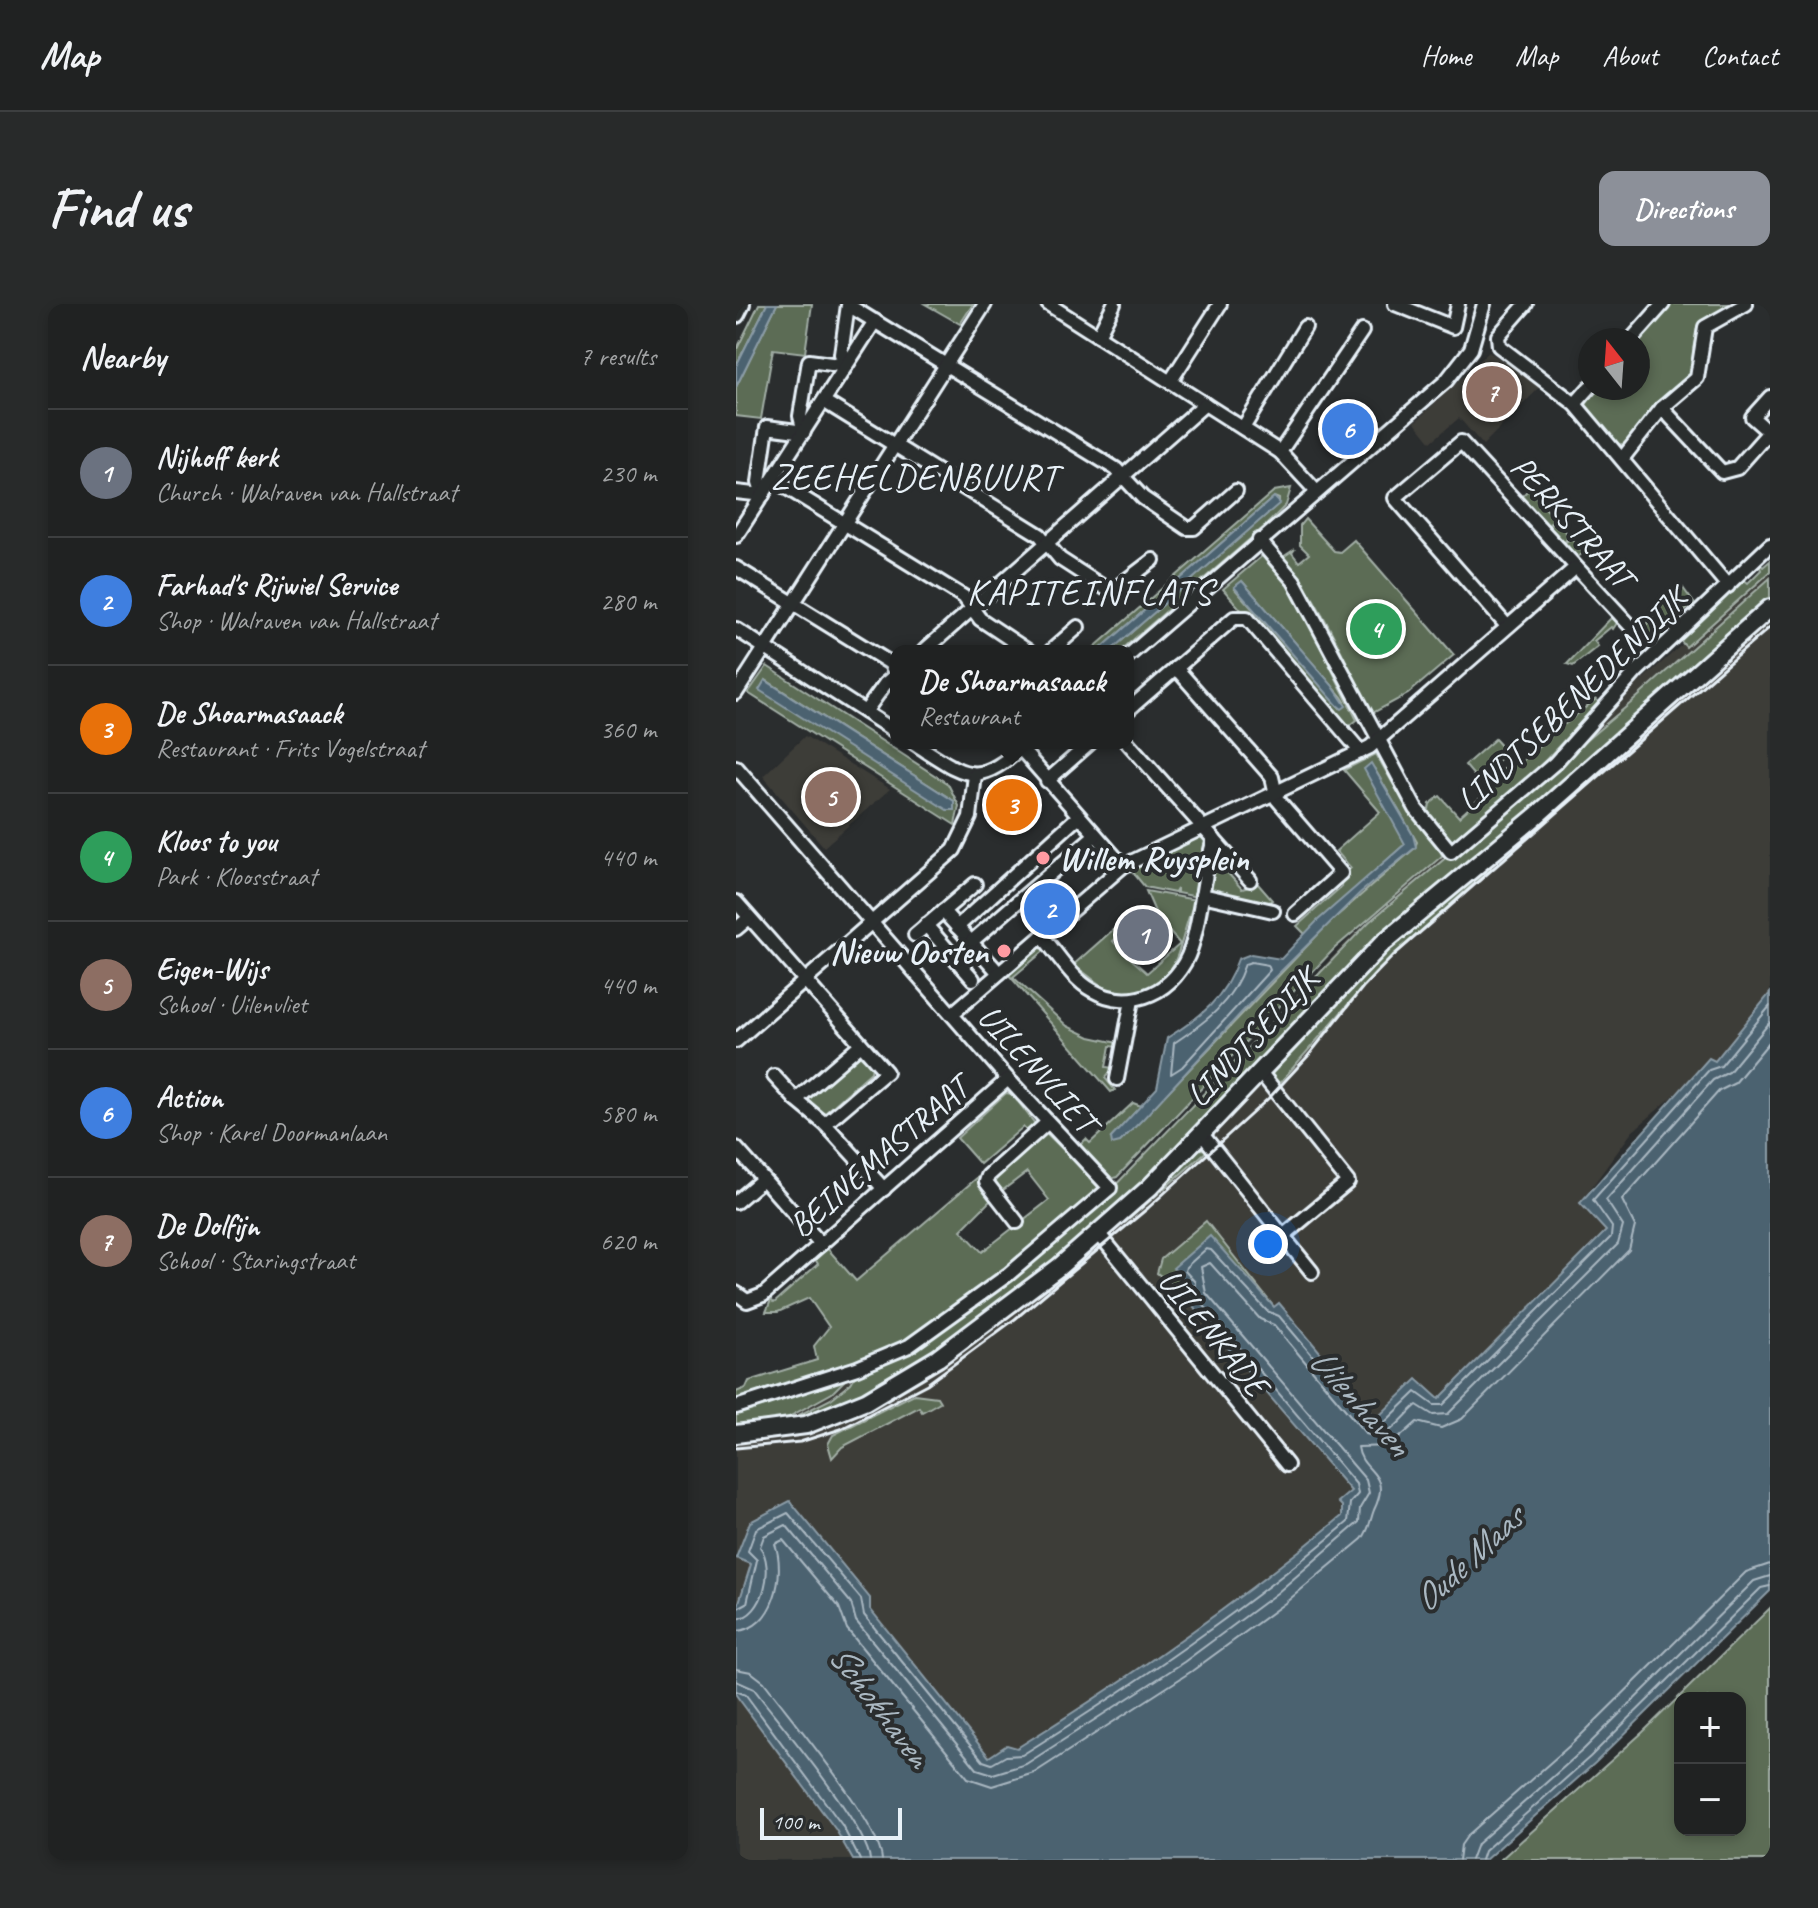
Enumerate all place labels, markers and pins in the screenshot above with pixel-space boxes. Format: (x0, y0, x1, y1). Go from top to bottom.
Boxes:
pin: 7 (1466, 362, 1518, 422)
pin: 6 (1322, 399, 1374, 459)
pin: 4 (1350, 599, 1402, 659)
pin: 5 (805, 767, 857, 827)
pin: 3 (986, 775, 1038, 835)
place label: Willem Ruysplein (1059, 837, 1250, 880)
marker: Willem Ruysplein (1034, 849, 1052, 867)
pin: 2 (1024, 879, 1076, 939)
pin: 1 (1117, 905, 1169, 965)
place label: Nieuw Oosten (830, 930, 989, 973)
marker: Nieuw Oosten (995, 942, 1013, 960)

